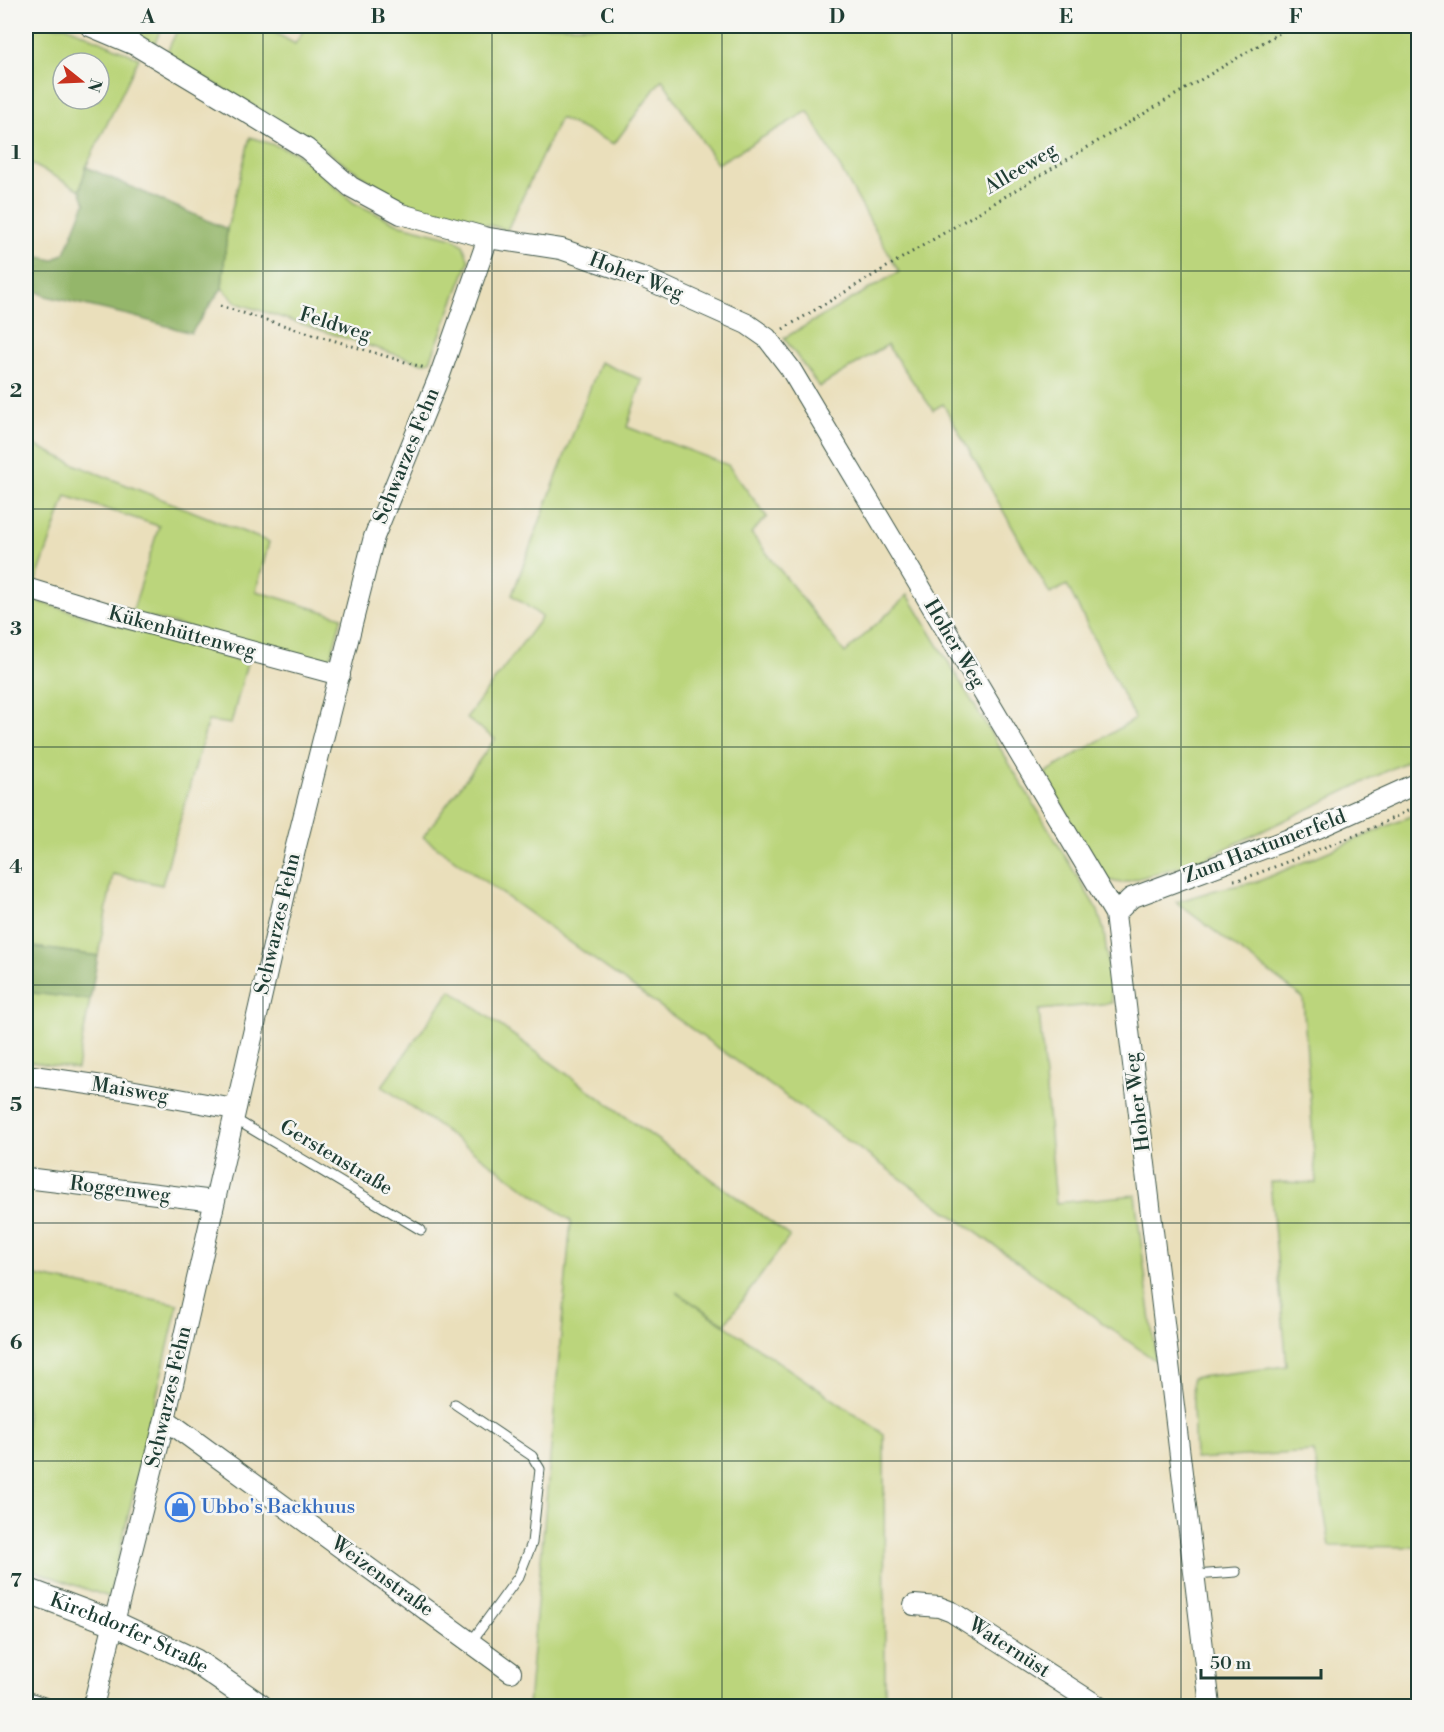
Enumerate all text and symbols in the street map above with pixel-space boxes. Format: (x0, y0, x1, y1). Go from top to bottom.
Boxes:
text: A (140, 5, 156, 30)
text: B (370, 5, 386, 30)
text: C (600, 5, 614, 30)
text: D (829, 5, 845, 30)
text: E (1059, 5, 1073, 30)
text: F (1289, 5, 1303, 30)
north arrow (51, 51, 111, 111)
text: N (83, 76, 106, 95)
street label: Alleeweg (979, 137, 1062, 201)
text: 1 (11, 141, 21, 166)
street label: Hoher Weg (585, 248, 687, 307)
street label: Feldweg (296, 302, 374, 348)
text: 2 (10, 379, 22, 404)
street label: Schwarzes Fehn (368, 384, 446, 528)
street label: Hoher Weg (918, 595, 991, 694)
street label: Kükenhüttenweg (105, 601, 259, 665)
text: 3 (10, 617, 22, 642)
street label: Zum Haxtumerfeld (1180, 804, 1350, 889)
street label: Schwarzes Fehn (250, 851, 306, 997)
text: 4 (9, 855, 23, 880)
street label: Hoher Weg (1119, 1051, 1156, 1153)
street label: Maisweg (90, 1073, 171, 1110)
text: 5 (10, 1093, 22, 1118)
street label: Gerstenstraße (275, 1114, 397, 1202)
street label: Roggenweg (68, 1171, 173, 1209)
street label: Schwarzes Fehn (141, 1324, 197, 1470)
text: 6 (10, 1331, 23, 1356)
shop icon: Ubbo's Backhuus (164, 1491, 196, 1523)
place label: Ubbo's Backhuus (201, 1495, 355, 1520)
street label: Weizenstraße (325, 1531, 438, 1623)
text: 7 (10, 1569, 22, 1594)
street label: Kirchdorfer Straße (46, 1588, 214, 1679)
street label: Waternüst (963, 1612, 1055, 1684)
scale bar (1201, 1642, 1321, 1680)
text: 50 m (1210, 1652, 1252, 1675)

